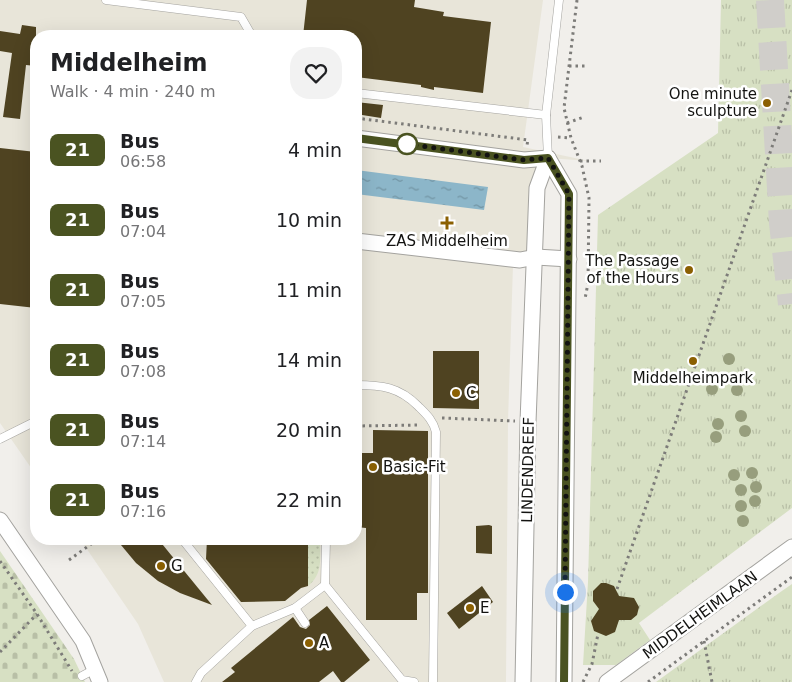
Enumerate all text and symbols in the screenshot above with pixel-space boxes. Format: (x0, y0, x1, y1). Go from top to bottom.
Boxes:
button: heart (290, 47, 342, 99)
text: Middelheim (50, 49, 208, 77)
text: Walk · 4 min · 240 m (50, 82, 215, 101)
place label: One minute sculpture (669, 85, 757, 120)
marker: One minute sculpture (761, 97, 773, 109)
text: Bus (120, 130, 159, 152)
unlabelled marker (396, 133, 418, 155)
text: 21 (65, 139, 90, 160)
text: 4 min (288, 139, 342, 161)
text: 06:58 (120, 152, 166, 171)
text: Bus (120, 200, 159, 222)
text: 21 (65, 209, 90, 230)
text: 10 min (276, 209, 342, 231)
marker: ZAS Middelheim (440, 216, 454, 230)
text: 07:04 (120, 222, 166, 241)
place label: ZAS Middelheim (386, 232, 508, 250)
place label: The Passage of the Hours (584, 252, 679, 287)
marker: The Passage of the Hours (683, 264, 695, 276)
text: Bus (120, 270, 159, 292)
text: 21 (65, 279, 90, 300)
text: 11 min (276, 279, 342, 301)
text: 07:05 (120, 292, 166, 311)
text: Bus (120, 340, 159, 362)
text: 21 (65, 349, 90, 370)
text: 14 min (276, 349, 342, 371)
marker: Middelheimpark (687, 355, 699, 367)
text: 07:08 (120, 362, 166, 381)
place label: Middelheimpark (633, 369, 754, 387)
place label: C (466, 384, 476, 402)
marker: C (450, 387, 462, 399)
text: Bus (120, 410, 159, 432)
street label: LINDENDREEF (518, 417, 538, 523)
text: 21 (65, 419, 90, 440)
text: 20 min (276, 419, 342, 441)
text: 07:14 (120, 432, 166, 451)
place label: Basic-Fit (383, 458, 446, 476)
marker: Basic-Fit (367, 461, 379, 473)
text: Bus (120, 480, 159, 502)
text: 21 (65, 489, 90, 510)
text: 22 min (276, 489, 342, 511)
text: 07:16 (120, 502, 166, 521)
place label: G (171, 557, 183, 575)
marker: G (155, 560, 167, 572)
street label: MIDDELHEIMLAAN (639, 567, 761, 663)
your location (553, 580, 578, 605)
place label: E (480, 599, 489, 617)
marker: E (464, 602, 476, 614)
place label: A (319, 634, 330, 652)
marker: A (303, 637, 315, 649)

